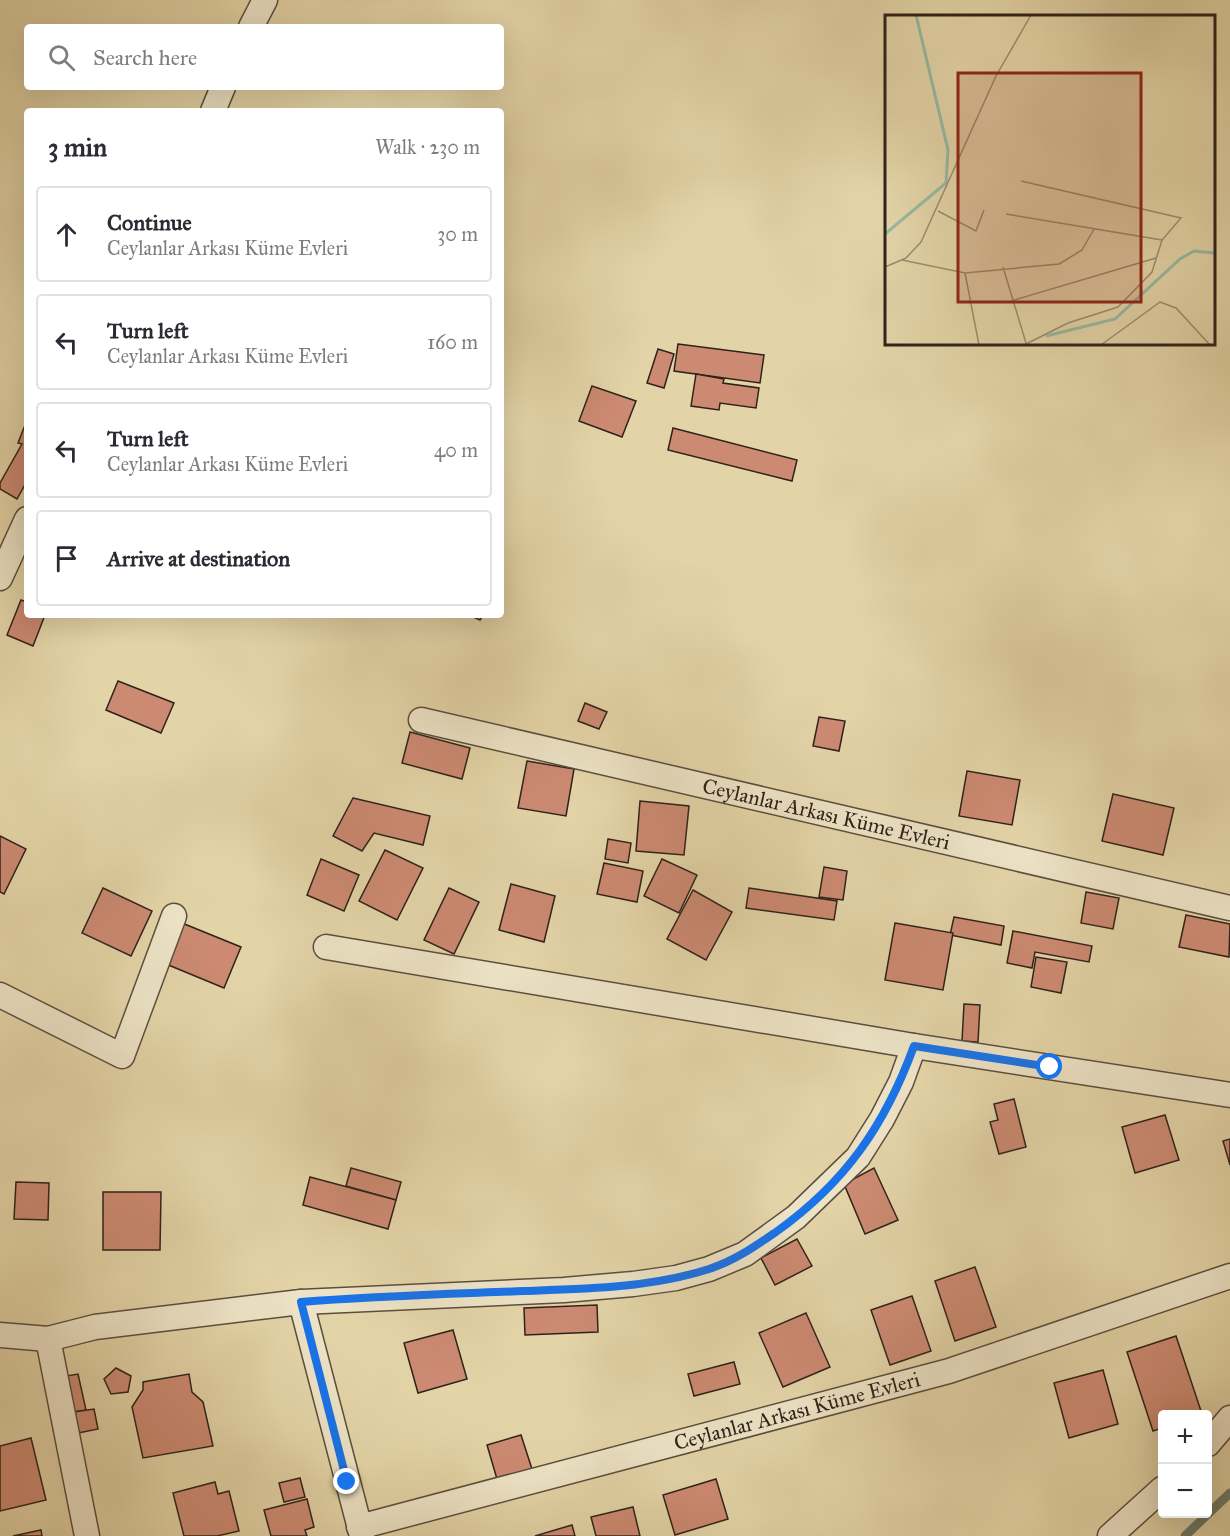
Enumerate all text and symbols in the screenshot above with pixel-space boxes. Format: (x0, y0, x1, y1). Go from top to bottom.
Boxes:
inset map (885, 15, 1215, 345)
search box (24, 24, 504, 90)
icon: search (45, 41, 78, 74)
text: Search here (93, 44, 197, 71)
text: 3 min (48, 131, 107, 163)
text: Walk · 230 m (375, 135, 480, 159)
text: Continue (107, 209, 192, 236)
icon: ahead (50, 218, 83, 251)
text: 30 m (437, 222, 478, 246)
text: Ceylanlar Arkası Küme Evleri (107, 236, 348, 260)
text: Turn left (107, 317, 189, 344)
icon: left (50, 326, 83, 359)
text: 160 m (427, 330, 478, 354)
text: Ceylanlar Arkası Küme Evleri (107, 344, 348, 368)
text: Turn left (107, 425, 189, 452)
icon: left (50, 434, 83, 467)
text: 40 m (434, 438, 478, 462)
text: Ceylanlar Arkası Küme Evleri (107, 452, 348, 476)
icon: arrive (50, 542, 83, 575)
text: Arrive at destination (107, 545, 290, 572)
street label: Ceylanlar Arkası Küme Evleri (700, 773, 953, 856)
route start (1036, 1053, 1062, 1079)
street label: Ceylanlar Arkası Küme Evleri (671, 1366, 923, 1456)
map controls (1158, 1410, 1212, 1518)
button: + (1158, 1410, 1212, 1464)
button: − (1158, 1464, 1212, 1518)
route end (333, 1468, 359, 1494)

